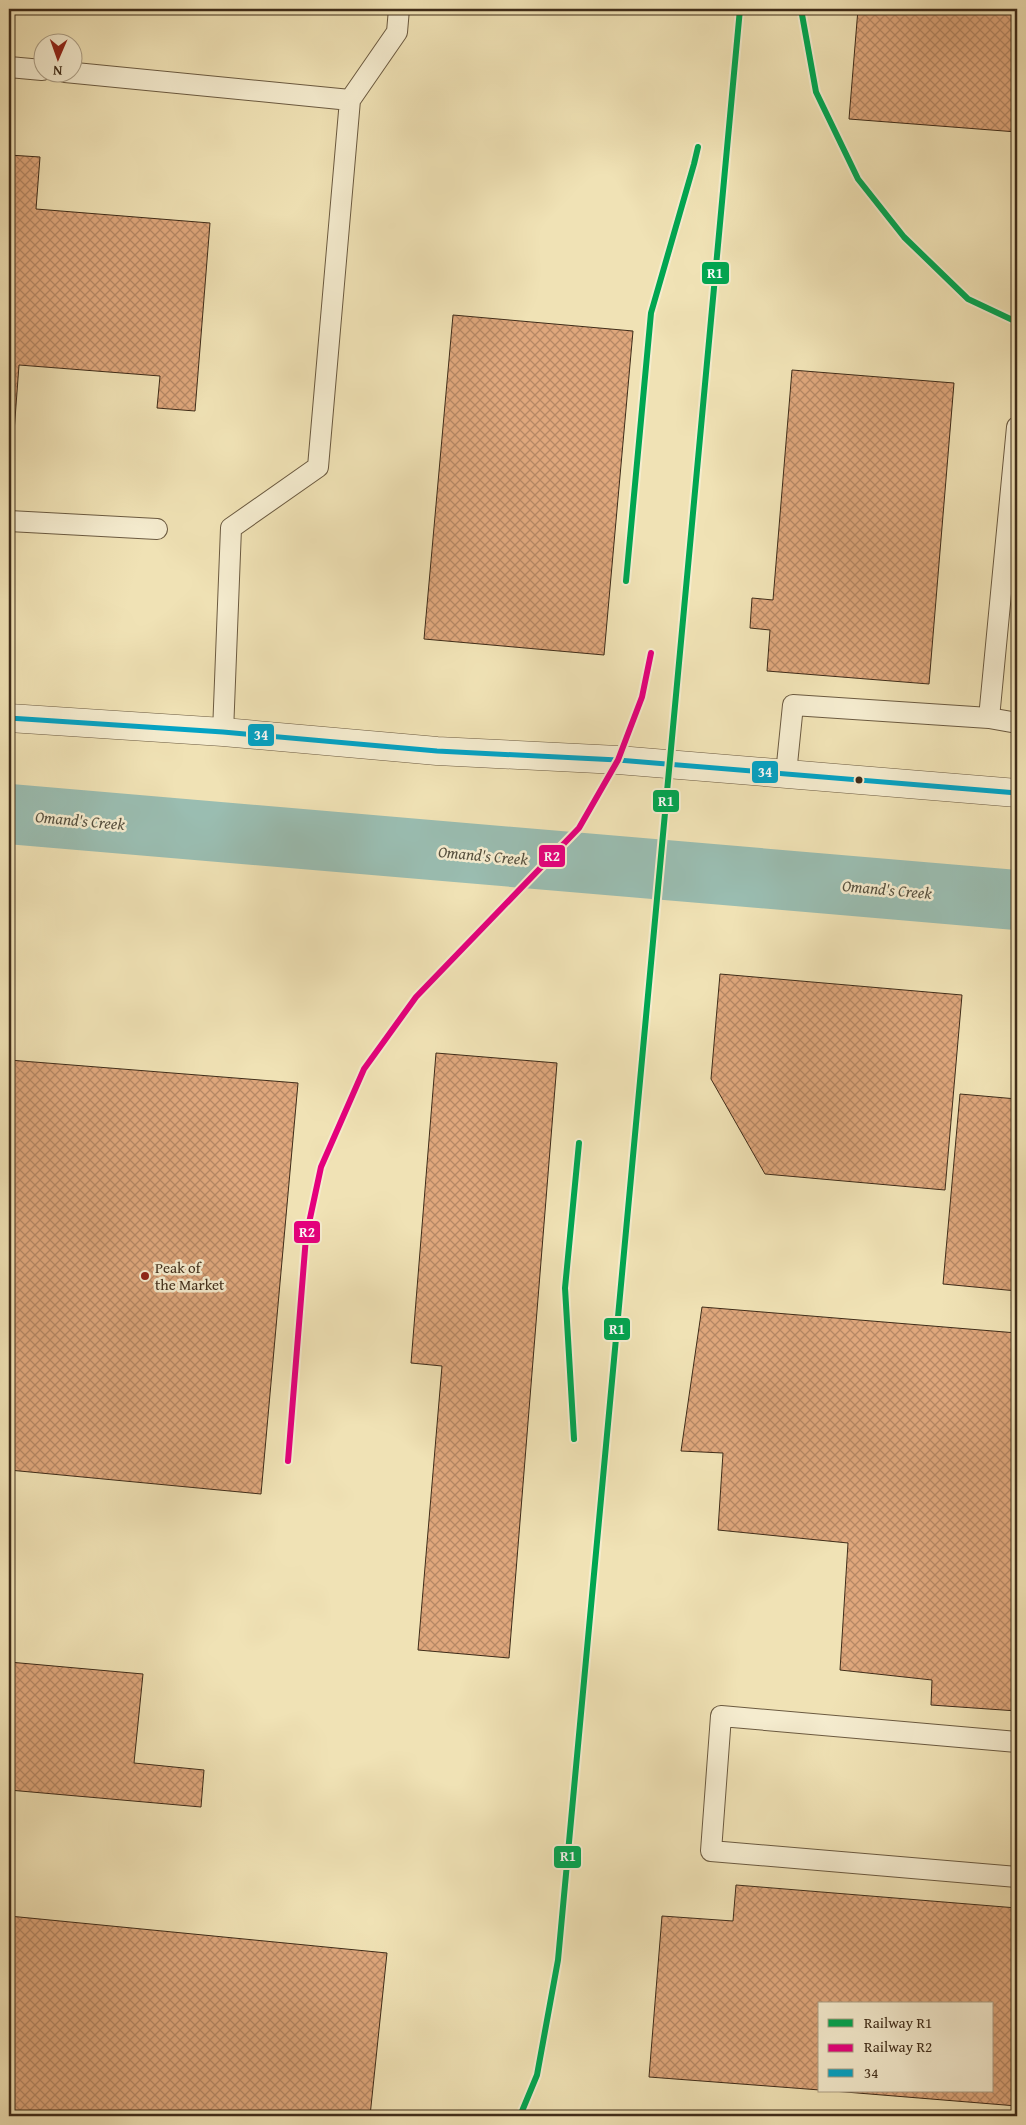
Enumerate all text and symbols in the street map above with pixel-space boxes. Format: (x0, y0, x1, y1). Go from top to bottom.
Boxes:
north arrow (32, 32, 82, 82)
text: N (52, 61, 63, 81)
line badge: R1 (701, 261, 730, 285)
text: R1 (707, 263, 723, 283)
line badge: 34 (247, 723, 275, 747)
text: 34 (254, 725, 268, 745)
line badge: 34 (751, 760, 779, 784)
text: 34 (758, 762, 772, 782)
unlabelled marker (854, 775, 864, 785)
line badge: R1 (652, 789, 680, 813)
text: R1 (658, 791, 674, 811)
water label: Omand's Creek (34, 804, 126, 836)
water label: Omand's Creek (437, 839, 529, 871)
line badge: R2 (538, 844, 566, 868)
text: R2 (544, 846, 560, 866)
water label: Omand's Creek (841, 873, 933, 905)
line badge: R2 (293, 1220, 321, 1244)
text: R2 (299, 1222, 315, 1242)
place label: Peak of the Market (155, 1257, 225, 1295)
marker: Peak of the Market (139, 1270, 151, 1282)
line badge: R1 (603, 1317, 631, 1341)
text: R1 (609, 1319, 625, 1339)
line badge: R1 (553, 1845, 582, 1869)
text: R1 (560, 1846, 576, 1866)
legend (818, 2002, 994, 2092)
text: Railway R1 (864, 2012, 932, 2033)
text: Railway R2 (864, 2036, 932, 2057)
text: 34 (864, 2062, 878, 2083)

